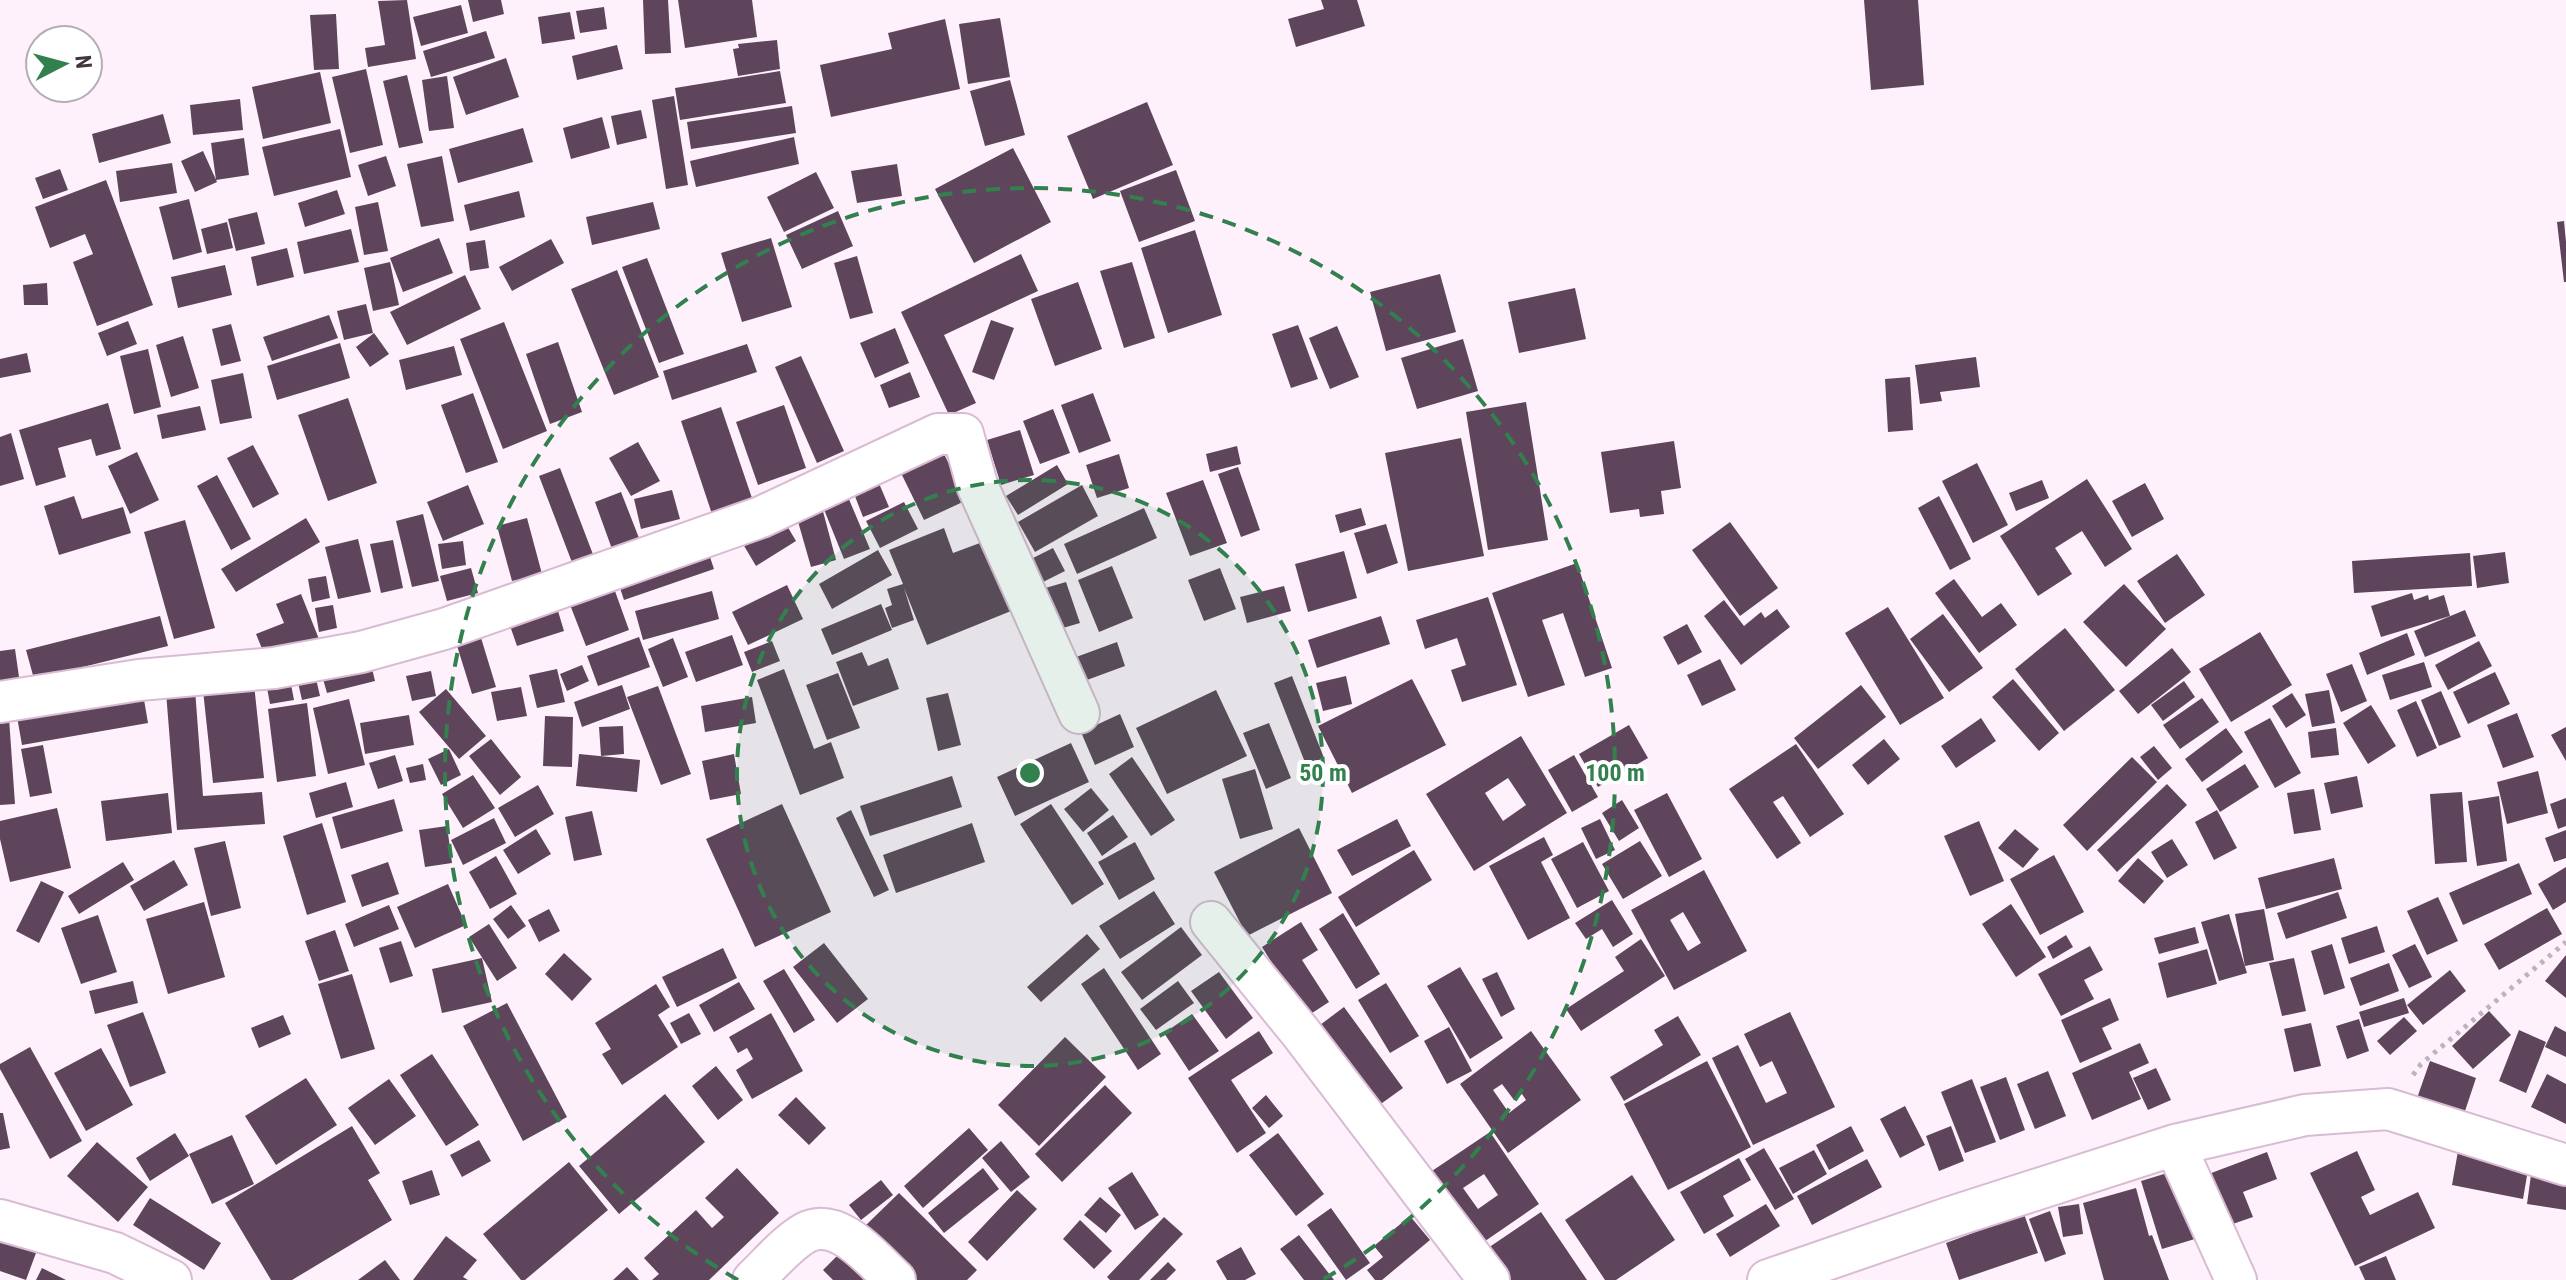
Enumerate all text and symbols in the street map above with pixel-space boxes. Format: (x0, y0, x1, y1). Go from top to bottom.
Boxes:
north arrow (24, 24, 104, 104)
text: N (70, 54, 97, 70)
centre of rings (1016, 759, 1044, 787)
text: 50 m (1299, 759, 1347, 787)
text: 100 m (1585, 759, 1645, 787)

